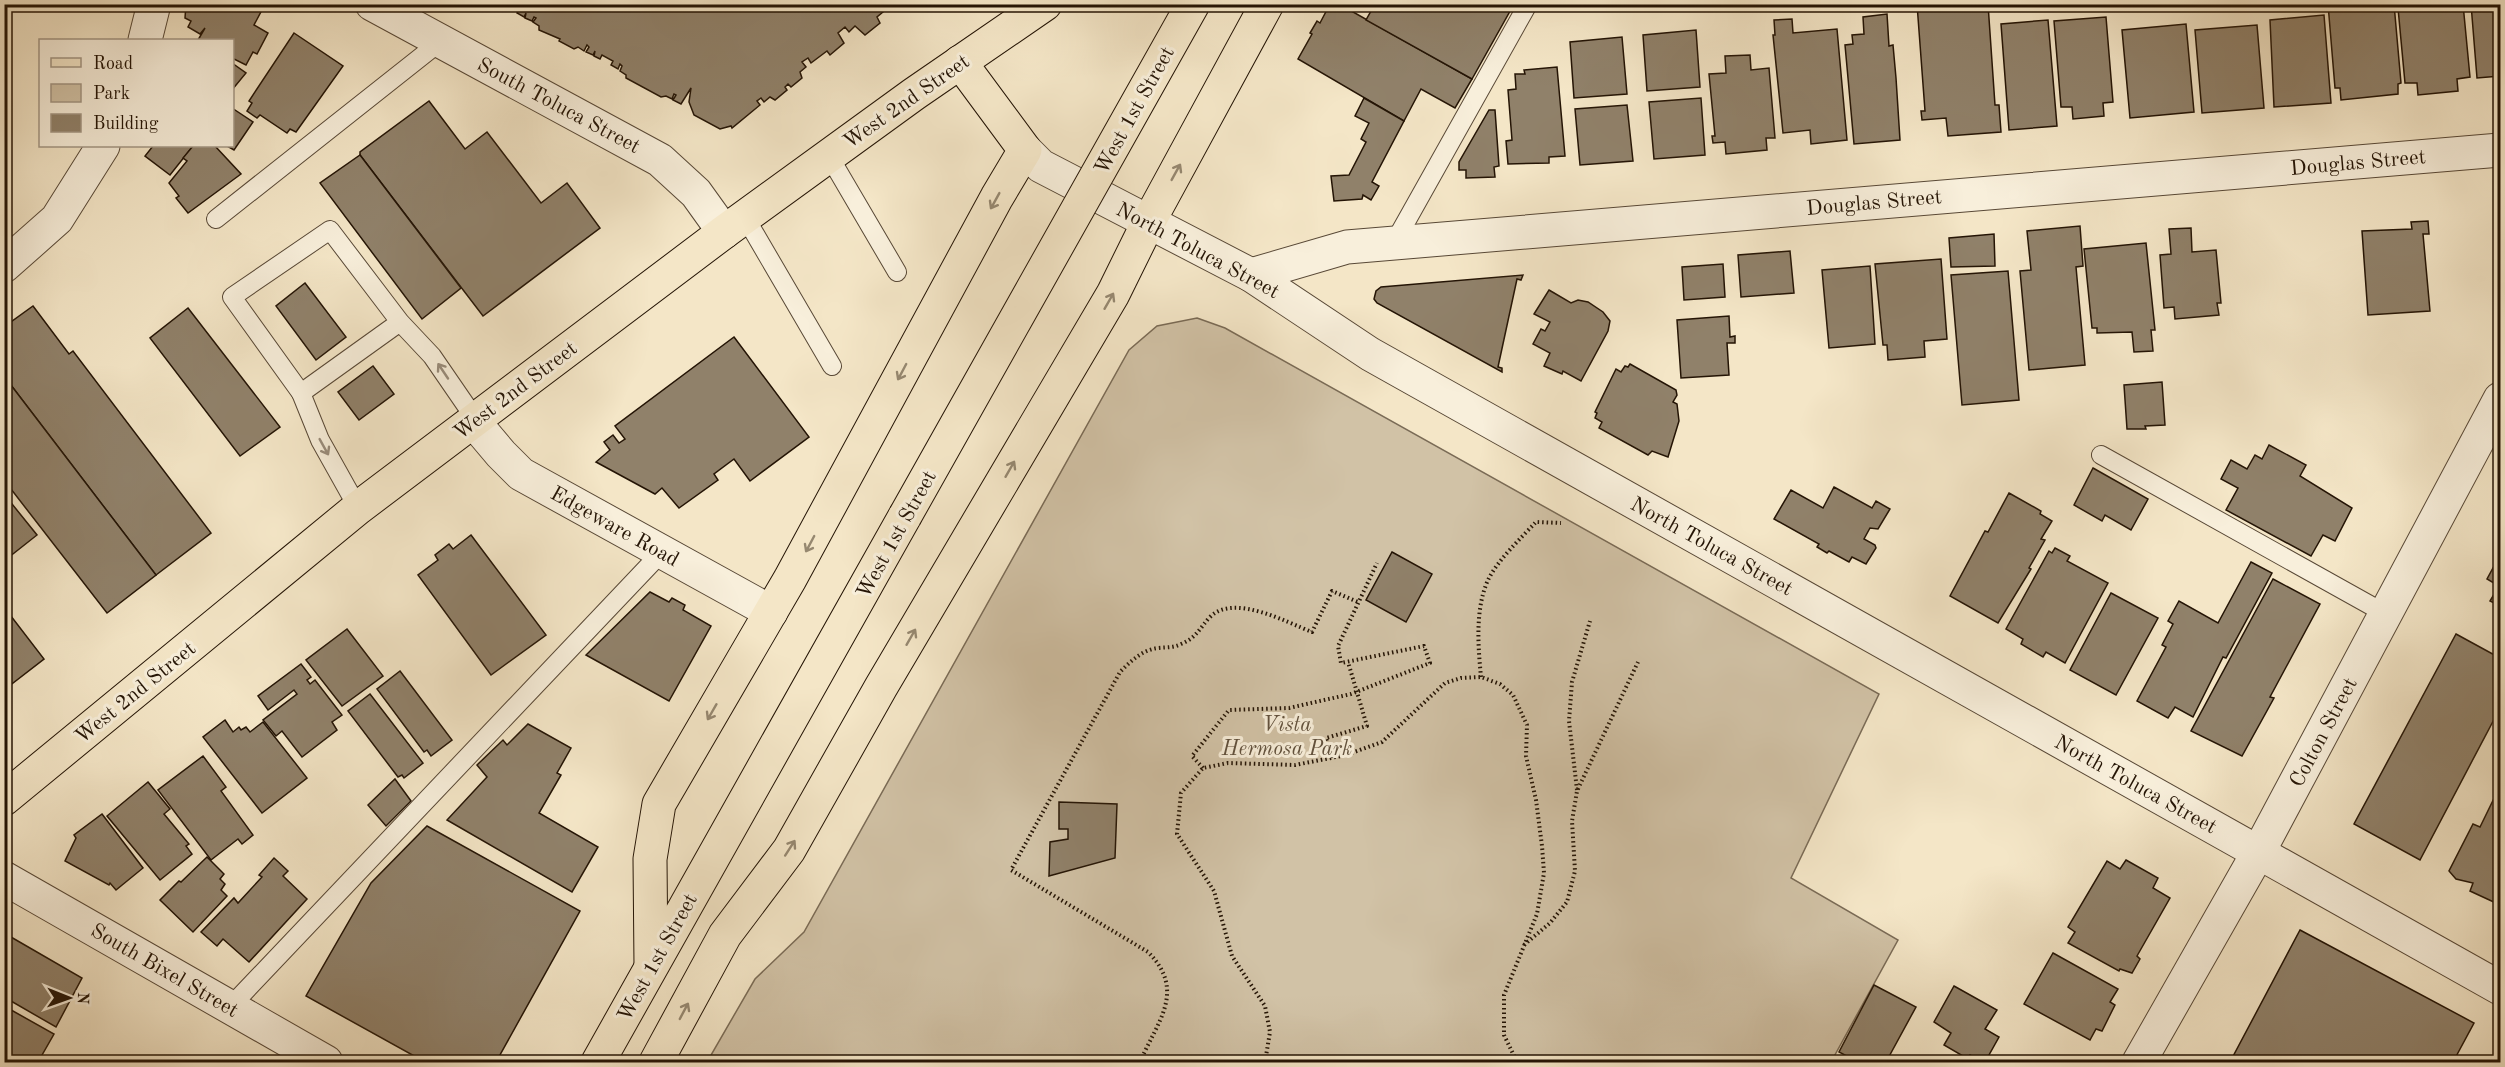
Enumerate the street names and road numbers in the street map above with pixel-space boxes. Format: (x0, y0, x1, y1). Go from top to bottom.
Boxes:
street label: West 1st Street (1092, 43, 1179, 178)
street label: West 2nd Street (840, 51, 974, 153)
street label: South Toluca Street (473, 55, 643, 158)
street label: Douglas Street (2289, 147, 2427, 180)
street label: Douglas Street (1805, 187, 1943, 220)
street label: North Toluca Street (1112, 199, 1282, 303)
street label: West 2nd Street (450, 338, 581, 444)
street label: West 1st Street (854, 467, 941, 602)
street label: Edgeware Road (546, 483, 682, 571)
street label: North Toluca Street (1627, 494, 1796, 601)
street label: West 2nd Street (72, 638, 200, 748)
street label: Colton Street (2287, 674, 2362, 791)
street label: North Toluca Street (2051, 732, 2220, 839)
street label: West 1st Street (615, 890, 702, 1025)
street label: South Bixel Street (87, 921, 242, 1022)

